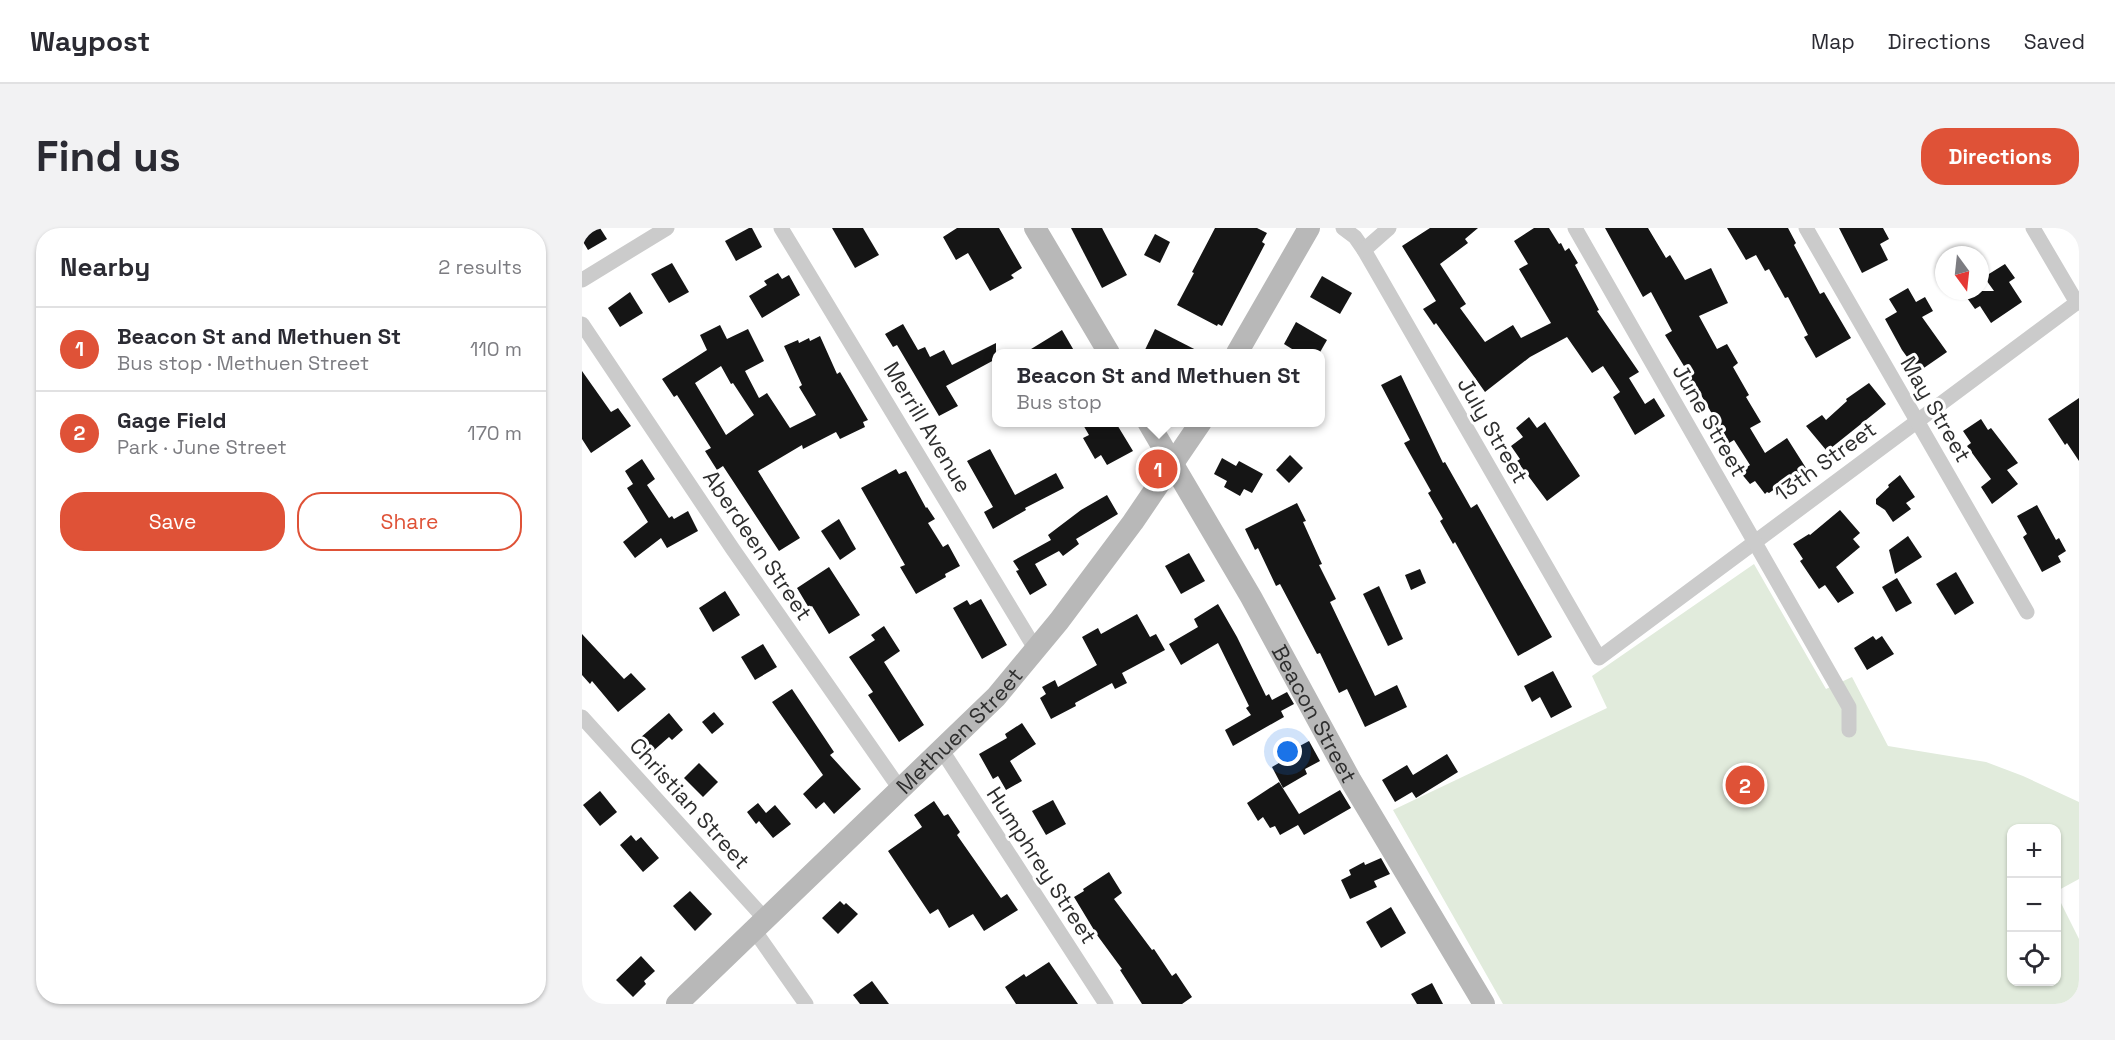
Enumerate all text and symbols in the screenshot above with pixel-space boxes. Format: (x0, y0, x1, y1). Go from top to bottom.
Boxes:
text: Waypost (30, 23, 150, 59)
text: Map (1811, 28, 1855, 55)
text: Directions (1888, 28, 1991, 55)
text: Saved (2024, 28, 2085, 55)
button: Directions (1921, 128, 2079, 185)
text: Find us (36, 130, 181, 183)
north arrow (1935, 246, 1989, 300)
text: Nearby (60, 250, 150, 284)
text: 2 results (438, 254, 522, 280)
text: Beacon St and Methuen St (117, 322, 401, 350)
text: 1 (75, 336, 84, 362)
text: 110 m (470, 336, 522, 362)
popup (992, 349, 1325, 427)
text: Bus stop · Methuen Street (117, 350, 369, 376)
street label: May Street (1894, 351, 1978, 467)
street label: Merrill Avenue (878, 356, 978, 498)
street label: June Street (1667, 359, 1753, 481)
text: Beacon St and Methuen St (1016, 361, 1301, 389)
street label: July Street (1451, 372, 1535, 488)
text: Bus stop (1016, 389, 1102, 415)
text: Gage Field (117, 406, 227, 434)
street label: 13th Street (1769, 415, 1881, 507)
text: 2 (74, 420, 85, 446)
text: 170 m (467, 420, 522, 446)
text: Park · June Street (117, 434, 287, 460)
pin: 1 (1138, 446, 1178, 492)
street label: Aberdeen Street (697, 464, 819, 626)
button: Save (60, 492, 285, 551)
button: Share (297, 492, 522, 551)
street label: Beacon Street (1266, 640, 1363, 788)
street label: Methuen Street (890, 662, 1029, 800)
street label: Christian Street (624, 732, 756, 874)
your location (1273, 737, 1302, 766)
pin: 2 (1726, 762, 1764, 808)
street label: Humphrey Street (981, 781, 1103, 949)
map controls (2007, 824, 2061, 986)
button: + (2007, 824, 2061, 878)
button: − (2007, 878, 2061, 932)
button: locate (2007, 932, 2061, 986)

